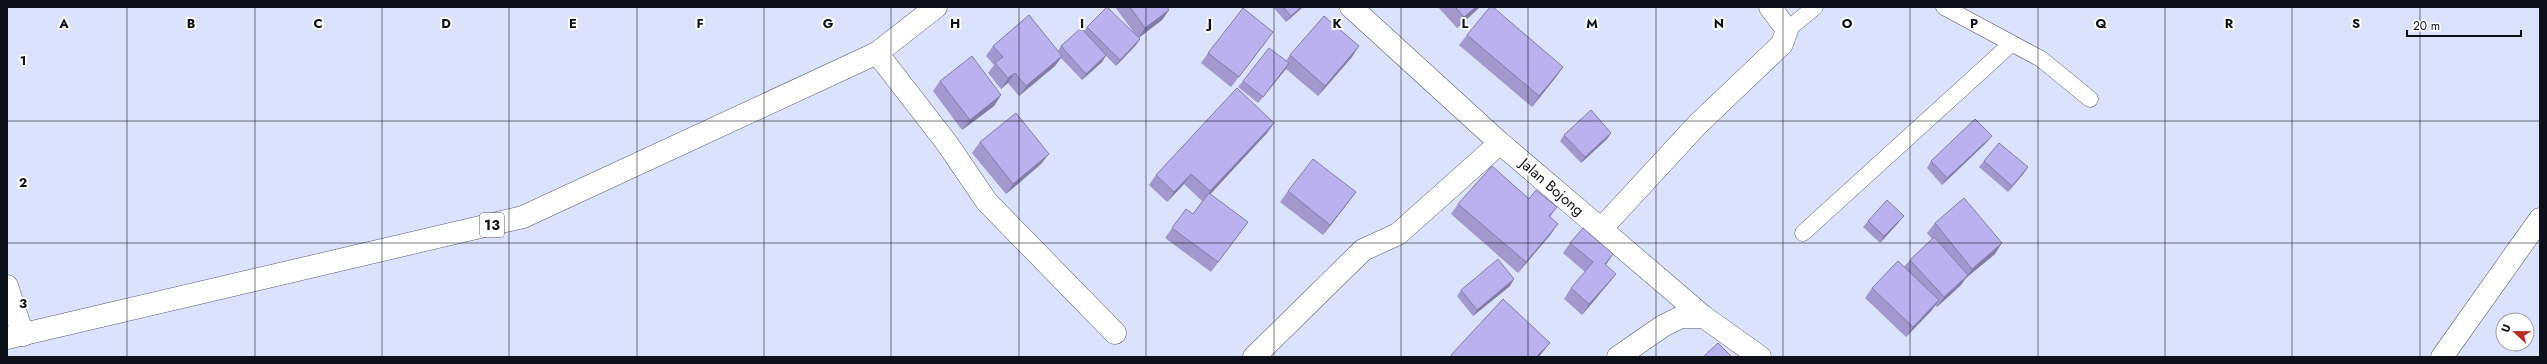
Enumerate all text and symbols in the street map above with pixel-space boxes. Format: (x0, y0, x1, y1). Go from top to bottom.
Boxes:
scale bar (2407, 12, 2521, 38)
text: A (58, 14, 69, 33)
text: B (187, 14, 196, 33)
text: C (313, 14, 323, 33)
text: D (441, 14, 451, 33)
text: E (569, 14, 577, 33)
text: F (696, 14, 704, 33)
text: G (823, 14, 834, 33)
text: H (950, 14, 960, 33)
text: I (1080, 14, 1084, 33)
text: J (1205, 14, 1212, 33)
text: K (1332, 14, 1342, 33)
text: L (1462, 14, 1469, 33)
text: M (1586, 14, 1598, 33)
text: N (1714, 14, 1724, 33)
text: O (1842, 14, 1853, 33)
text: P (1970, 14, 1978, 33)
text: Q (2095, 14, 2107, 33)
text: R (2225, 14, 2234, 33)
text: S (2352, 14, 2360, 33)
text: 20 m (2413, 17, 2440, 35)
text: 1 (20, 51, 26, 70)
street label: Jalan Bojong (1514, 152, 1589, 221)
text: 2 (19, 173, 27, 192)
road number: 13 (480, 213, 504, 237)
text: 3 (19, 294, 27, 313)
north arrow (2495, 312, 2535, 352)
text: U (2497, 322, 2515, 335)

